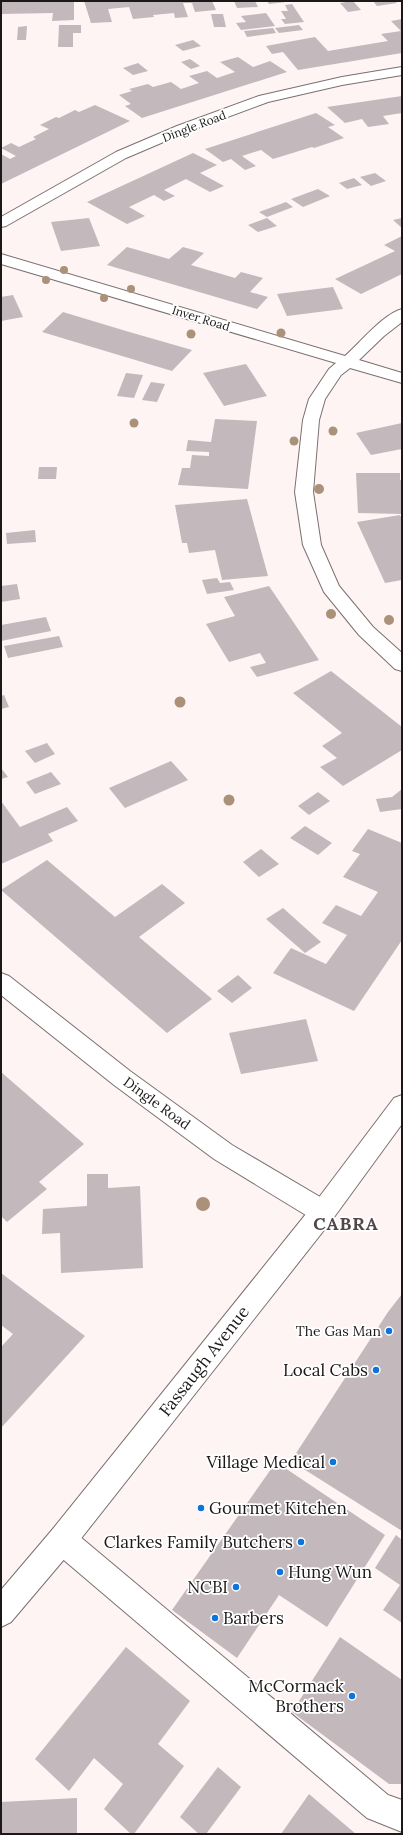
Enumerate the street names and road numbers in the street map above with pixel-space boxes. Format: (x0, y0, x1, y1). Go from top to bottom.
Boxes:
street label: Dingle Road (160, 107, 228, 145)
street label: Inver Road (170, 302, 232, 334)
street label: Dingle Road (120, 1073, 194, 1133)
street label: Fassaugh Avenue (154, 1301, 254, 1421)

